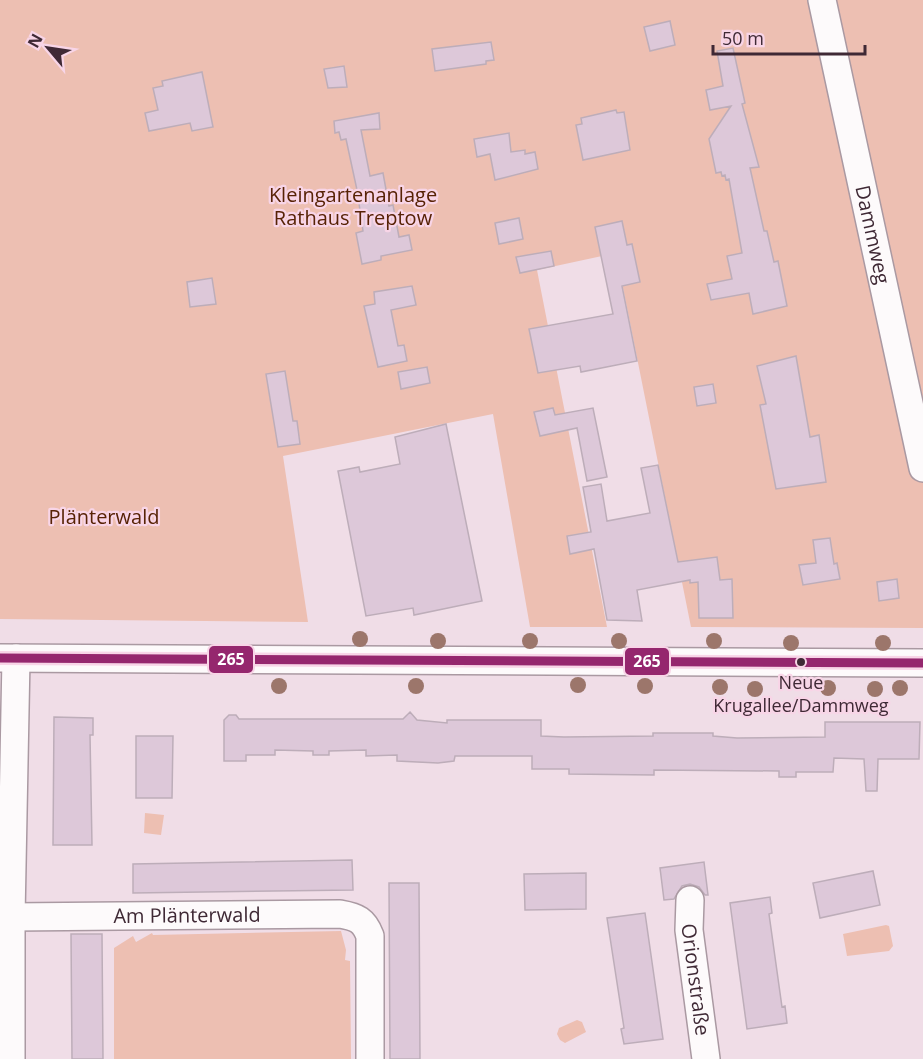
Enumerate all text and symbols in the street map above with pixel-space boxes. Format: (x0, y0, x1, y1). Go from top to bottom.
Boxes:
north arrow (18, 18, 78, 78)
scale bar (713, 18, 864, 56)
text: 50 m (722, 26, 764, 50)
text: N (22, 30, 48, 52)
park label: Kleingartenanlage Rathaus Treptow (269, 181, 437, 231)
street label: Dammweg (849, 183, 897, 286)
park label: Plänterwald (49, 503, 159, 530)
line badge: 265 (208, 645, 254, 674)
line badge: 265 (624, 647, 670, 676)
text: 265 (217, 648, 245, 670)
text: 265 (633, 650, 661, 672)
marker: Neue Krugallee/Dammweg (795, 656, 807, 668)
place label: Neue Krugallee/Dammweg (713, 670, 889, 717)
street label: Am Plänterwald (113, 901, 261, 929)
street label: Orionstraße (675, 922, 717, 1037)

